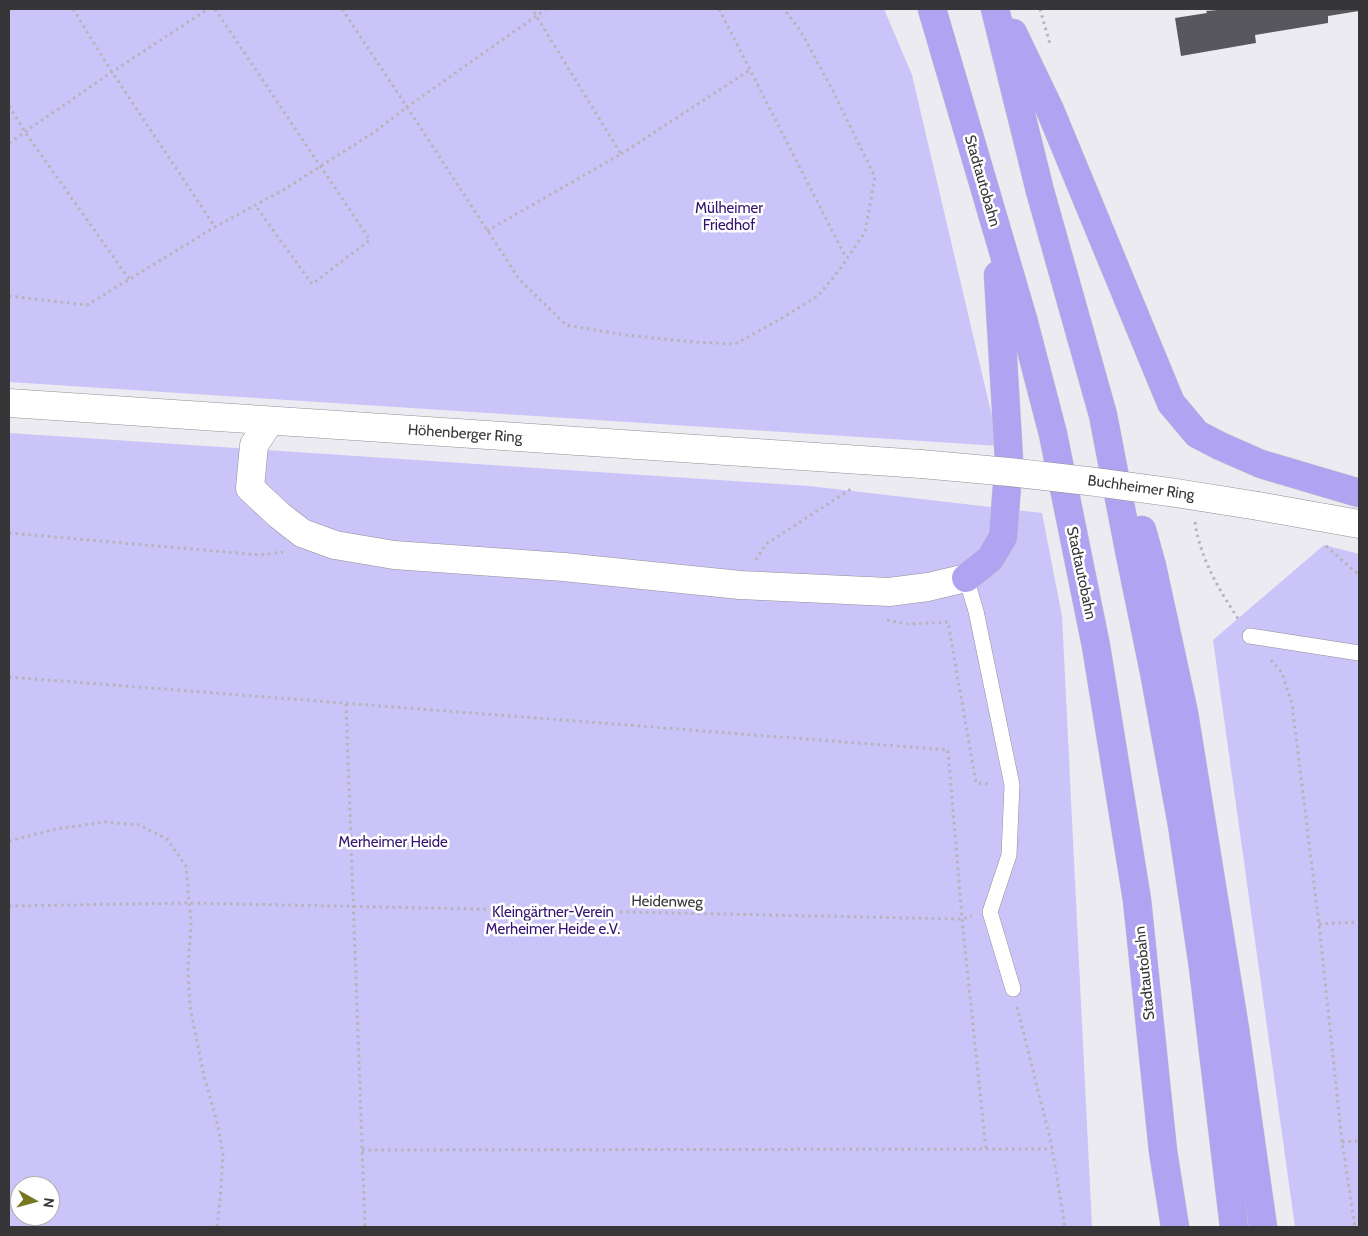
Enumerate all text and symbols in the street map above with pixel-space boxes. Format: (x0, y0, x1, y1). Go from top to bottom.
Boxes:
street label: Stadtautobahn (960, 133, 1004, 229)
park label: Mülheimer Friedhof (695, 200, 763, 235)
street label: Höhenberger Ring (407, 421, 523, 447)
street label: Buchheimer Ring (1086, 472, 1196, 504)
street label: Stadtautobahn (1062, 525, 1100, 621)
park label: Merheimer Heide (338, 834, 448, 852)
street label: Heidenweg (631, 892, 703, 912)
park label: Kleingärtner-Verein Merheimer Heide e.V. (486, 904, 620, 939)
street label: Stadtautobahn (1131, 925, 1159, 1021)
north arrow (10, 1176, 60, 1226)
text: N (39, 1197, 58, 1209)

